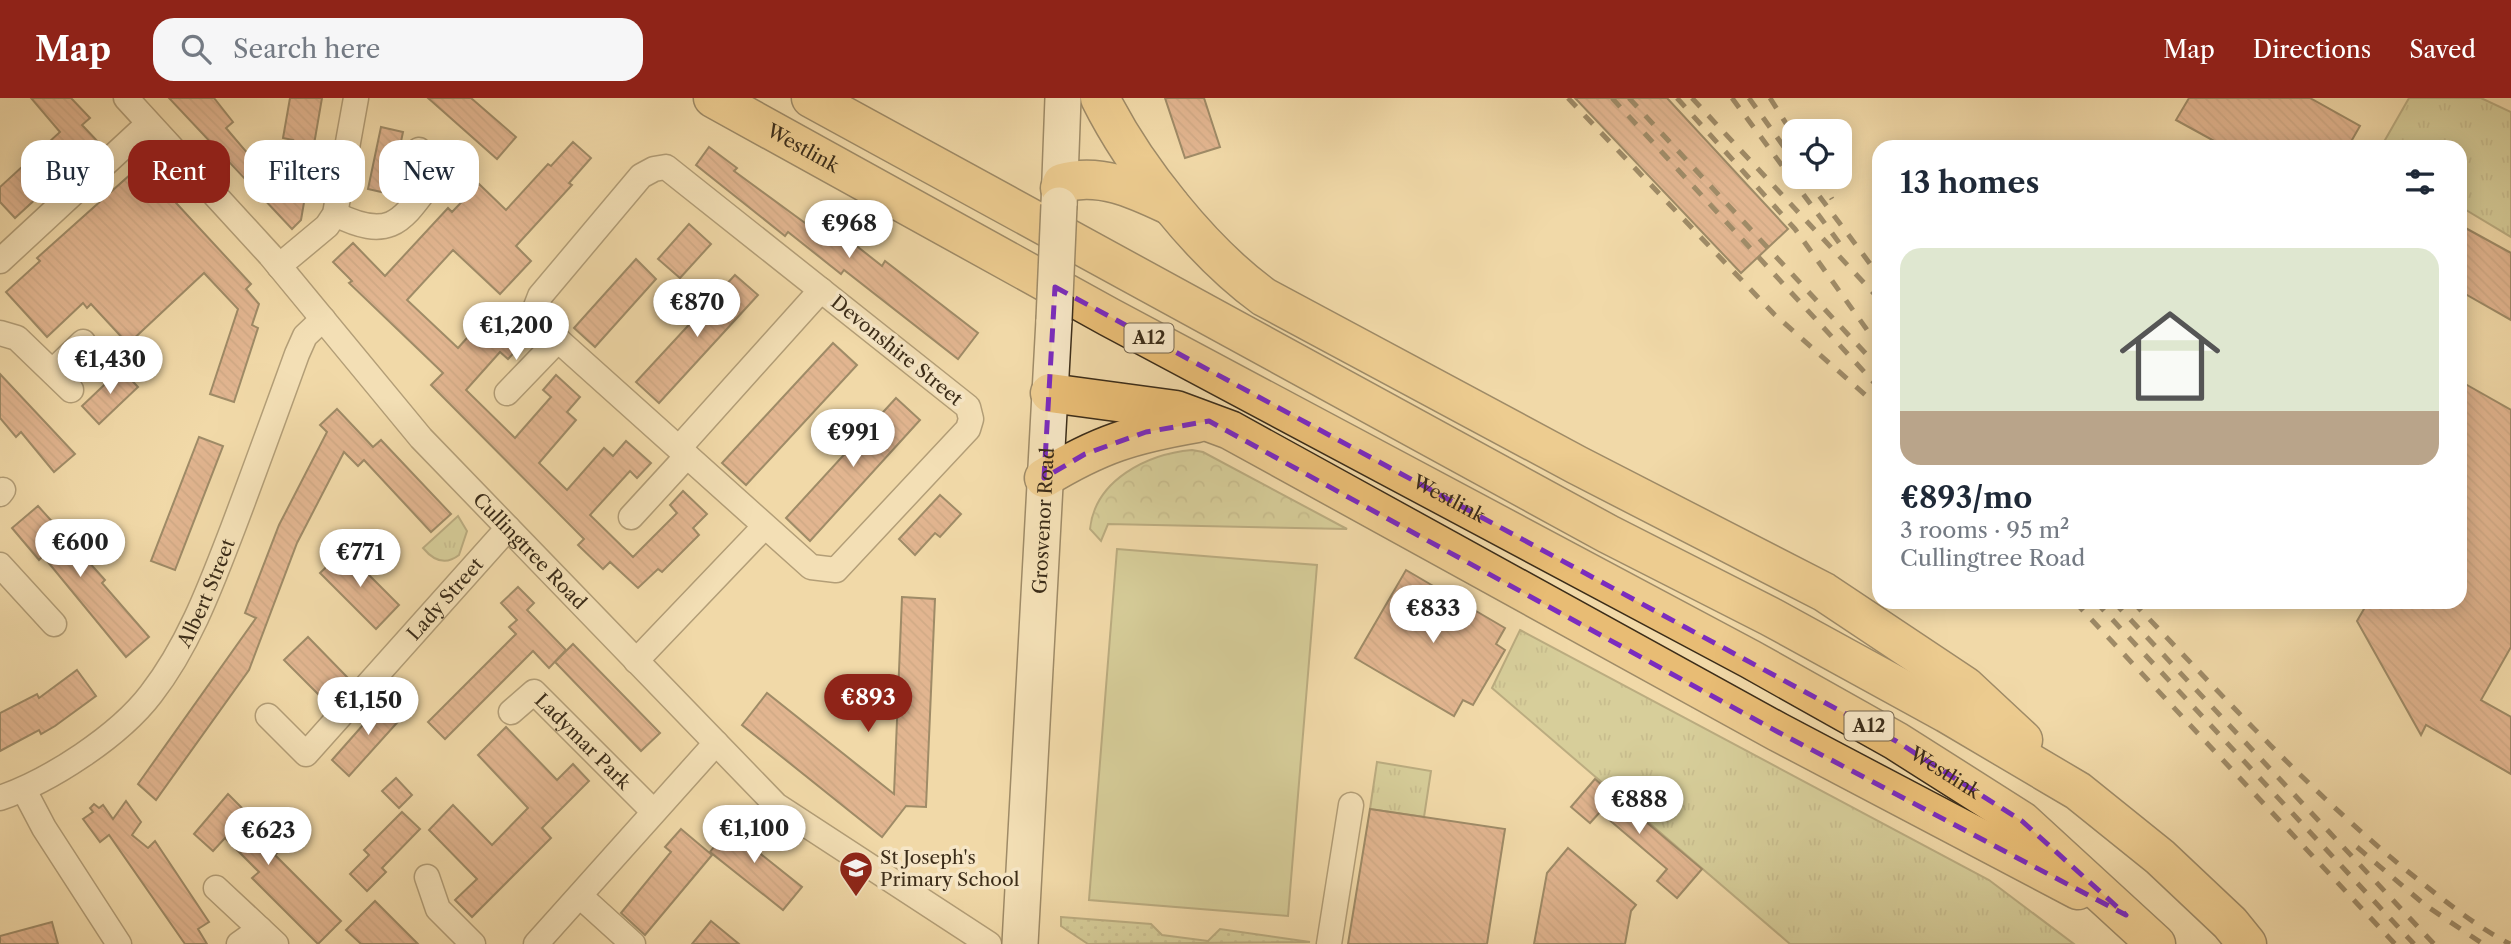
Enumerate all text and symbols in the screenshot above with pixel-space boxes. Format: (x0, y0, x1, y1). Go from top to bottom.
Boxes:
search box (153, 18, 643, 81)
text: Map (35, 29, 111, 70)
icon: search (177, 30, 215, 68)
text: Search here (233, 33, 380, 65)
text: Map (2163, 35, 2215, 64)
text: Directions (2253, 35, 2371, 64)
text: Saved (2409, 35, 2476, 64)
street label: Westlink (762, 119, 844, 178)
map controls (1782, 119, 1852, 189)
button: locate (1782, 119, 1852, 189)
chip: Buy (21, 140, 114, 203)
chip: Rent (128, 140, 230, 203)
chip: Filters (244, 140, 365, 203)
chip: New (379, 140, 479, 203)
icon: filters (2401, 163, 2439, 201)
text: 13 homes (1900, 164, 2039, 201)
pin: €968 (808, 200, 890, 260)
text: €968 (821, 209, 877, 237)
pin: €870 (656, 280, 738, 339)
text: €870 (669, 288, 725, 316)
street label: Devonshire Street (826, 290, 967, 411)
icon: home (2107, 293, 2233, 419)
pin: €1,200 (459, 302, 573, 362)
text: €1,200 (479, 311, 553, 339)
road number: A12 (1124, 324, 1174, 352)
pin: €1,430 (53, 336, 167, 396)
text: €1,430 (74, 345, 146, 373)
pin: €991 (812, 410, 894, 469)
text: €991 (827, 418, 879, 446)
street label: Grosvenor Road (1028, 446, 1059, 594)
street label: Westlink (1408, 470, 1490, 528)
text: €893/mo (1900, 479, 2032, 516)
street label: Cullingtree Road (468, 488, 591, 614)
text: 3 rooms · 95 m² (1900, 516, 2069, 544)
pin: €600 (39, 519, 121, 579)
text: €600 (51, 528, 109, 556)
pin: €771 (319, 530, 401, 589)
street label: Albert Street (172, 535, 240, 652)
text: €771 (336, 538, 384, 566)
text: Cullingtree Road (1900, 544, 2085, 572)
street label: Lady Street (402, 553, 488, 645)
pin: €833 (1392, 586, 1474, 645)
text: €833 (1406, 594, 1460, 622)
pin: €893 (827, 674, 909, 734)
pin: €1,150 (311, 678, 425, 737)
text: €893 (840, 683, 896, 711)
text: €1,150 (334, 686, 403, 714)
street label: Ladymar Park (530, 689, 636, 795)
road number: A12 (1844, 712, 1894, 740)
street label: Westlink (1905, 741, 1986, 804)
pin: €888 (1598, 776, 1680, 836)
text: €888 (1610, 785, 1668, 813)
pin: €1,100 (697, 806, 811, 865)
pin: €623 (227, 808, 309, 867)
text: €1,100 (719, 814, 789, 842)
text: €623 (241, 816, 295, 844)
place label: St Joseph's Primary School (880, 846, 1020, 891)
school or university icon: St Joseph's Primary School (837, 849, 875, 898)

